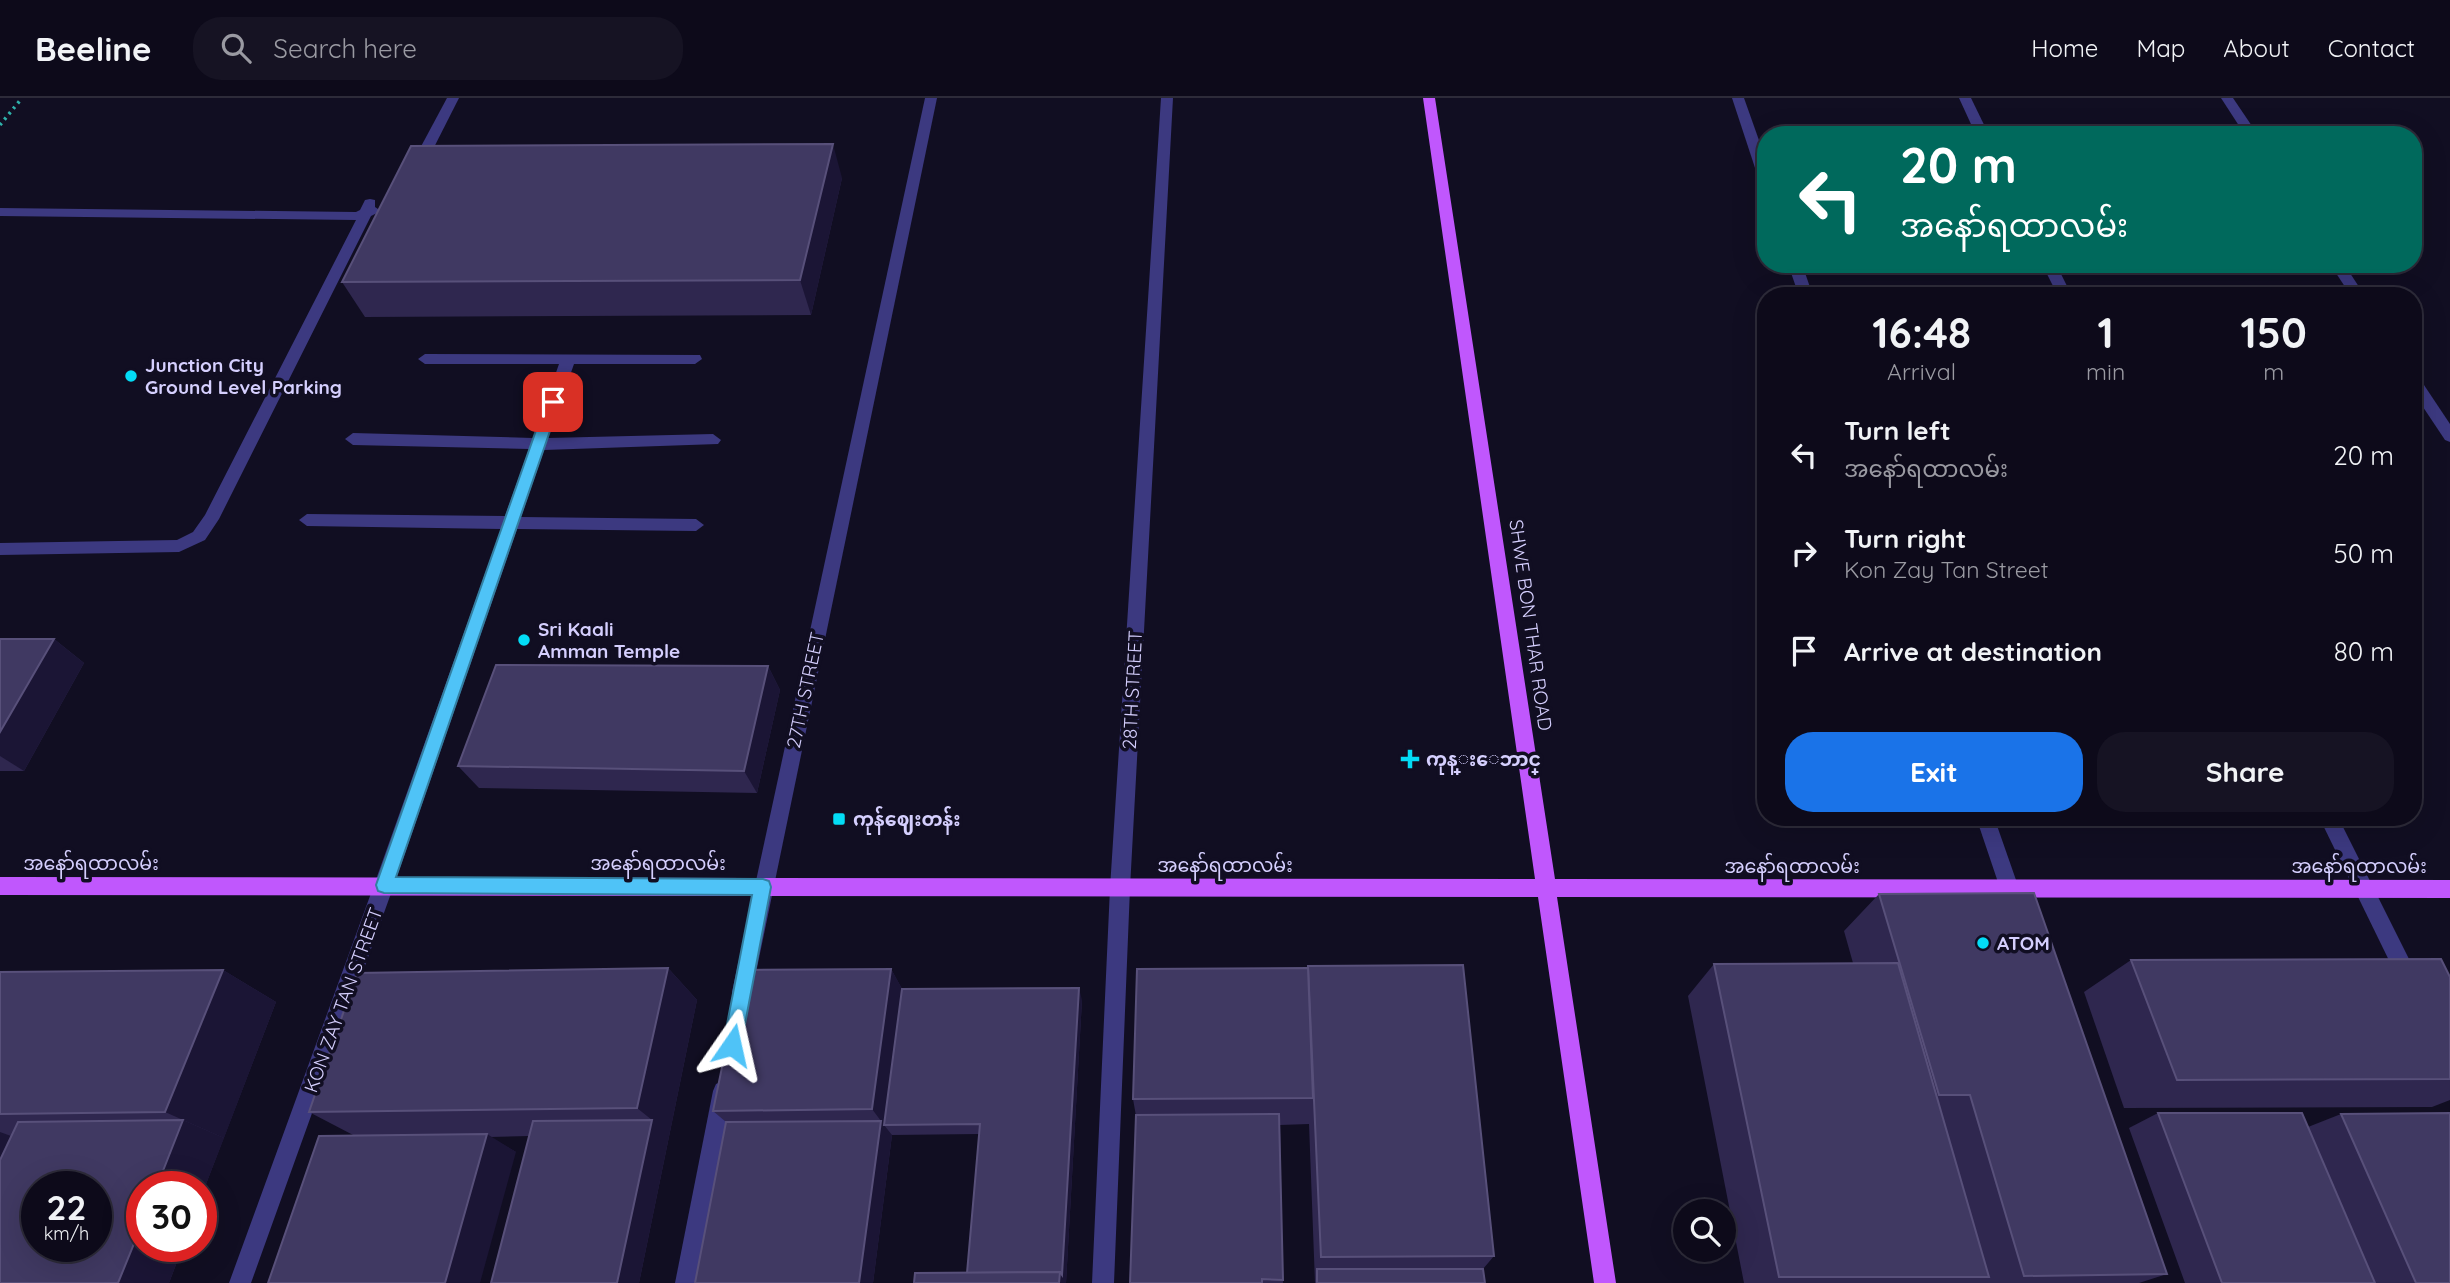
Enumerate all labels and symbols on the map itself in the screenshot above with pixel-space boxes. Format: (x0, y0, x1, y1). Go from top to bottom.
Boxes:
place label: Junction City Ground Level Parking (145, 353, 342, 399)
marker: Junction City Ground Level Parking (123, 368, 139, 384)
pin (523, 372, 583, 432)
street label: SHWE BON THAR ROAD (1504, 518, 1558, 732)
place label: Sri Kaali Amman Temple (538, 617, 680, 663)
street label: 27TH STREET (781, 630, 829, 750)
street label: 28TH STREET (1117, 630, 1147, 750)
marker: Sri Kaali Amman Temple (516, 632, 532, 648)
place label: ကုန္းေဘာင္ (1426, 747, 1541, 775)
marker: ကုန္းေဘာင္ (1400, 749, 1420, 769)
place label: ကုန်ဈေးတန်း (853, 806, 960, 835)
marker: ကုန်ဈေးတန်း (831, 811, 847, 827)
street label: အနော်ရထာလမ်း (23, 849, 159, 879)
street label: အနော်ရထာလမ်း (590, 849, 726, 879)
street label: အနော်ရထာလမ်း (1157, 851, 1293, 881)
street label: အနော်ရထာလမ်း (1724, 852, 1860, 882)
street label: အနော်ရထာလမ်း (2291, 852, 2427, 882)
street label: KON ZAY TAN STREET (298, 904, 388, 1096)
place label: ATOM (1997, 931, 2050, 955)
marker: ATOM (1975, 935, 1991, 951)
position arrow (695, 1008, 769, 1082)
speed limit sign: 30 (126, 1171, 217, 1262)

